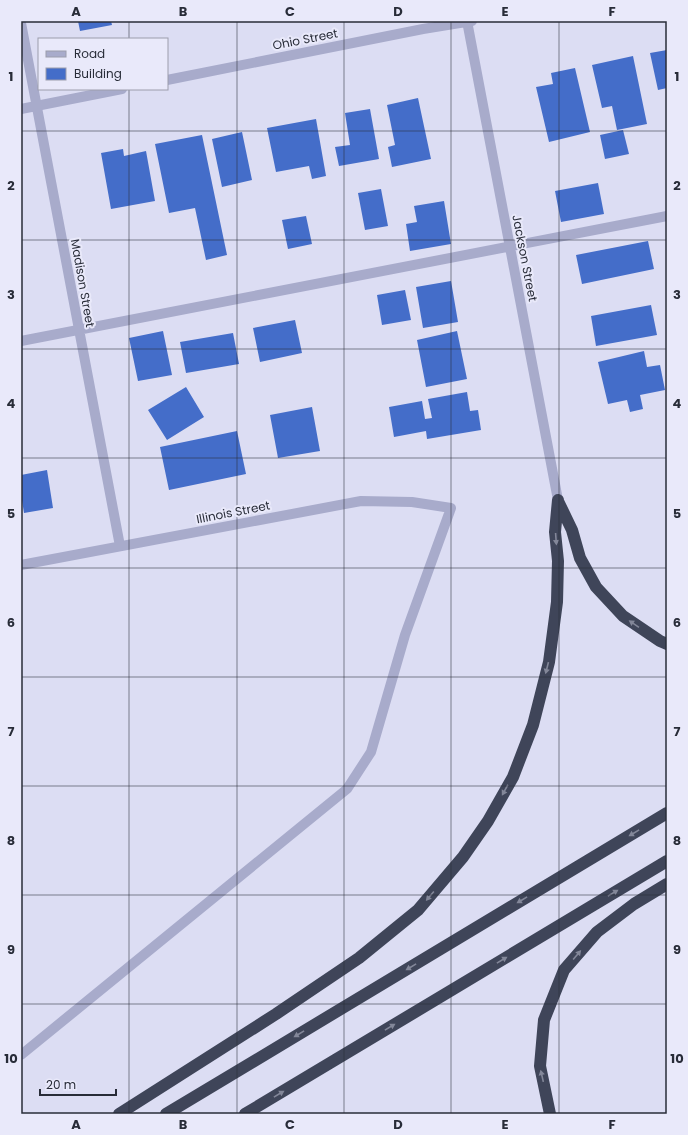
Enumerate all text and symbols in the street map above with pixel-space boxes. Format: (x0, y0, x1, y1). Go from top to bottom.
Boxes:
text: A (71, 2, 81, 21)
text: B (179, 2, 188, 21)
text: C (285, 2, 295, 21)
text: D (393, 2, 403, 21)
text: E (501, 2, 509, 21)
text: F (608, 2, 616, 21)
street label: Ohio Street (271, 24, 339, 54)
legend (38, 38, 168, 90)
text: Road (74, 45, 105, 62)
text: Building (74, 65, 122, 82)
text: 1 (9, 67, 13, 86)
text: 1 (675, 67, 679, 86)
text: 2 (7, 176, 15, 195)
text: 2 (673, 176, 681, 195)
street label: Jackson Street (508, 213, 542, 303)
street label: Madison Street (67, 237, 99, 329)
text: 3 (7, 285, 15, 304)
text: 3 (673, 285, 681, 304)
text: 4 (7, 394, 16, 413)
text: 4 (673, 394, 682, 413)
street label: Illinois Street (195, 497, 271, 527)
text: 5 (7, 504, 15, 523)
text: 5 (673, 504, 681, 523)
one-way arrow (552, 533, 559, 545)
text: 6 (7, 613, 15, 632)
text: 6 (673, 613, 681, 632)
one-way arrow (628, 620, 640, 627)
one-way arrow (544, 662, 550, 674)
text: 7 (8, 722, 15, 741)
text: 7 (674, 722, 681, 741)
one-way arrow (502, 785, 508, 796)
one-way arrow (628, 830, 640, 837)
text: 8 (7, 831, 15, 850)
text: 8 (673, 831, 681, 850)
one-way arrow (607, 889, 619, 896)
one-way arrow (425, 891, 434, 901)
one-way arrow (516, 897, 528, 904)
text: 9 (7, 940, 15, 959)
text: 9 (673, 940, 681, 959)
one-way arrow (572, 950, 581, 960)
one-way arrow (496, 956, 508, 963)
one-way arrow (405, 964, 417, 971)
one-way arrow (384, 1023, 396, 1030)
one-way arrow (293, 1031, 305, 1038)
text: 10 (4, 1049, 18, 1068)
text: 10 (670, 1049, 684, 1068)
one-way arrow (538, 1070, 544, 1082)
scale bar (40, 1071, 116, 1097)
text: 20 m (46, 1076, 76, 1093)
one-way arrow (273, 1090, 285, 1097)
text: A (71, 1115, 81, 1134)
text: B (179, 1115, 188, 1134)
text: C (285, 1115, 295, 1134)
text: D (393, 1115, 403, 1134)
text: E (501, 1115, 509, 1134)
text: F (608, 1115, 616, 1134)

